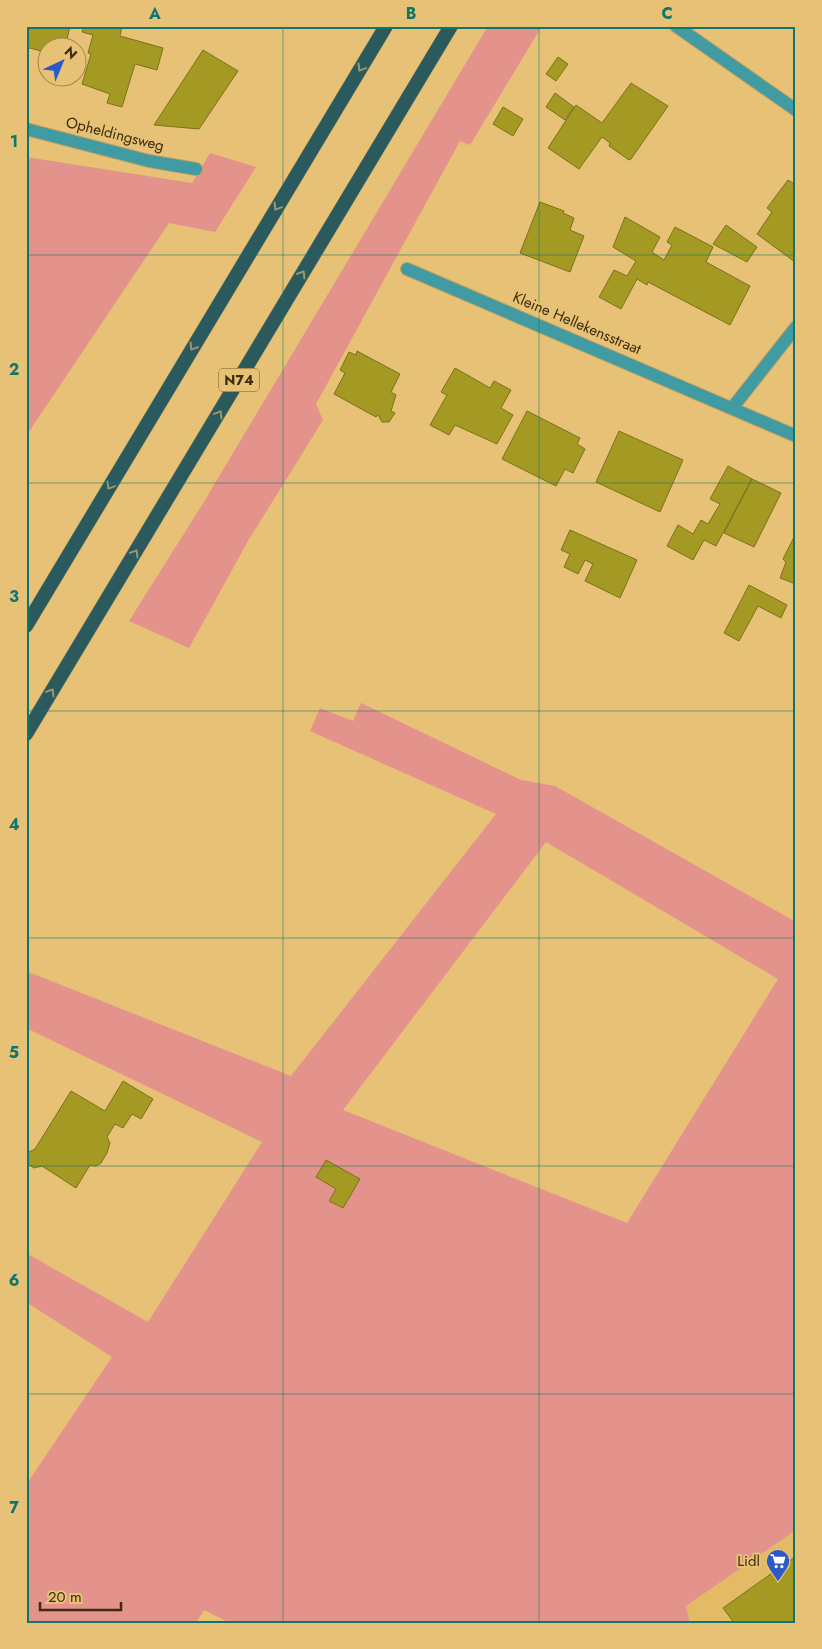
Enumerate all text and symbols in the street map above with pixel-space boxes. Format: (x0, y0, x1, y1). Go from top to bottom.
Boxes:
text: A (148, 2, 161, 25)
text: B (406, 2, 416, 25)
text: C (661, 2, 673, 25)
north arrow (38, 38, 88, 88)
text: N (60, 42, 82, 64)
one-way arrow (357, 63, 367, 72)
street label: Opheldingsweg (64, 111, 166, 157)
text: 1 (10, 130, 18, 153)
one-way arrow (274, 202, 284, 211)
one-way arrow (296, 271, 306, 280)
street label: Kleine Hellekensstraat (509, 286, 645, 360)
one-way arrow (190, 341, 200, 350)
text: 2 (9, 358, 19, 381)
road number: N74 (219, 368, 259, 392)
one-way arrow (212, 410, 222, 419)
one-way arrow (106, 481, 116, 490)
one-way arrow (128, 550, 138, 559)
text: 3 (9, 585, 19, 608)
one-way arrow (45, 689, 55, 698)
text: 4 (8, 813, 20, 836)
text: 5 (9, 1041, 19, 1064)
text: 6 (9, 1269, 19, 1292)
text: 7 (9, 1496, 19, 1519)
supermarket icon: Lidl (765, 1548, 791, 1582)
place label: Lidl (737, 1550, 760, 1572)
scale bar (40, 1579, 121, 1611)
text: 20 m (48, 1586, 82, 1608)

